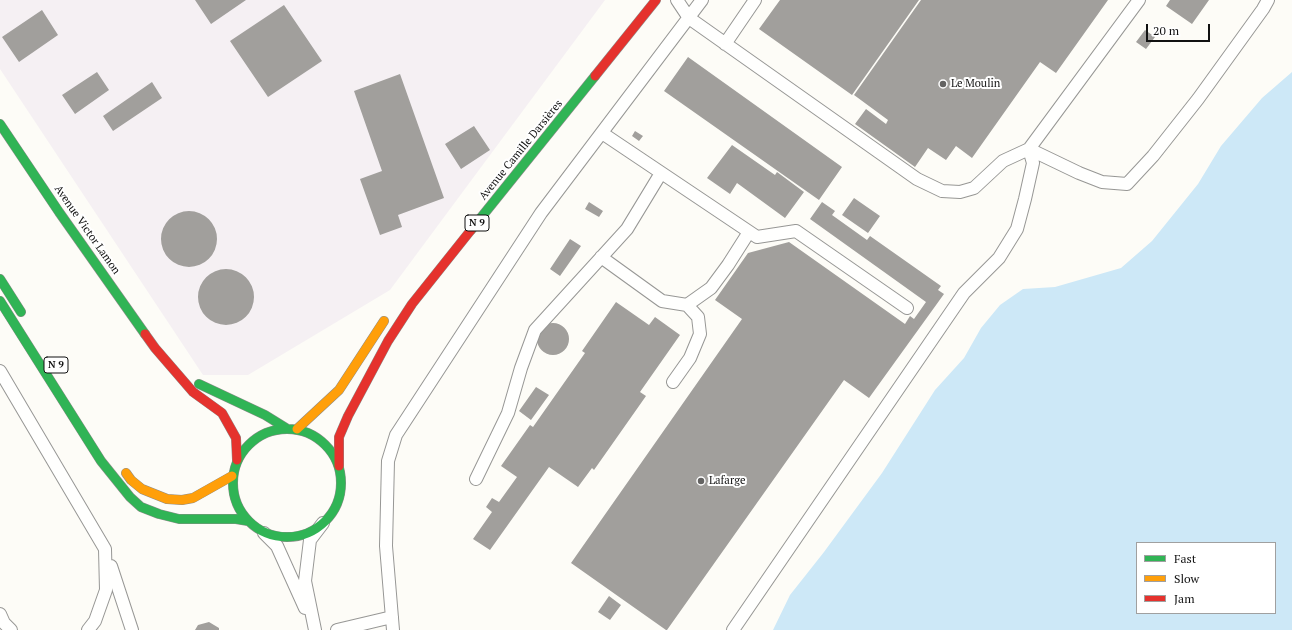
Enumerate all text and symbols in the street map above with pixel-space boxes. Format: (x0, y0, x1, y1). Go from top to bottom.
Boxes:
scale bar (1148, 16, 1212, 42)
text: 20 m (1153, 23, 1179, 38)
place label: Le Moulin (951, 77, 1000, 91)
marker: Le Moulin (938, 79, 948, 89)
street label: Avenue Camille Darsières (477, 97, 565, 203)
street label: Avenue Victor Lamon (51, 183, 123, 277)
road number: N 9 (465, 215, 489, 231)
road number: N 9 (44, 357, 68, 373)
place label: Lafarge (709, 474, 745, 488)
marker: Lafarge (696, 476, 706, 486)
legend (1136, 542, 1276, 614)
text: Fast (1174, 551, 1196, 566)
text: Slow (1174, 571, 1199, 586)
text: Jam (1174, 591, 1195, 606)

